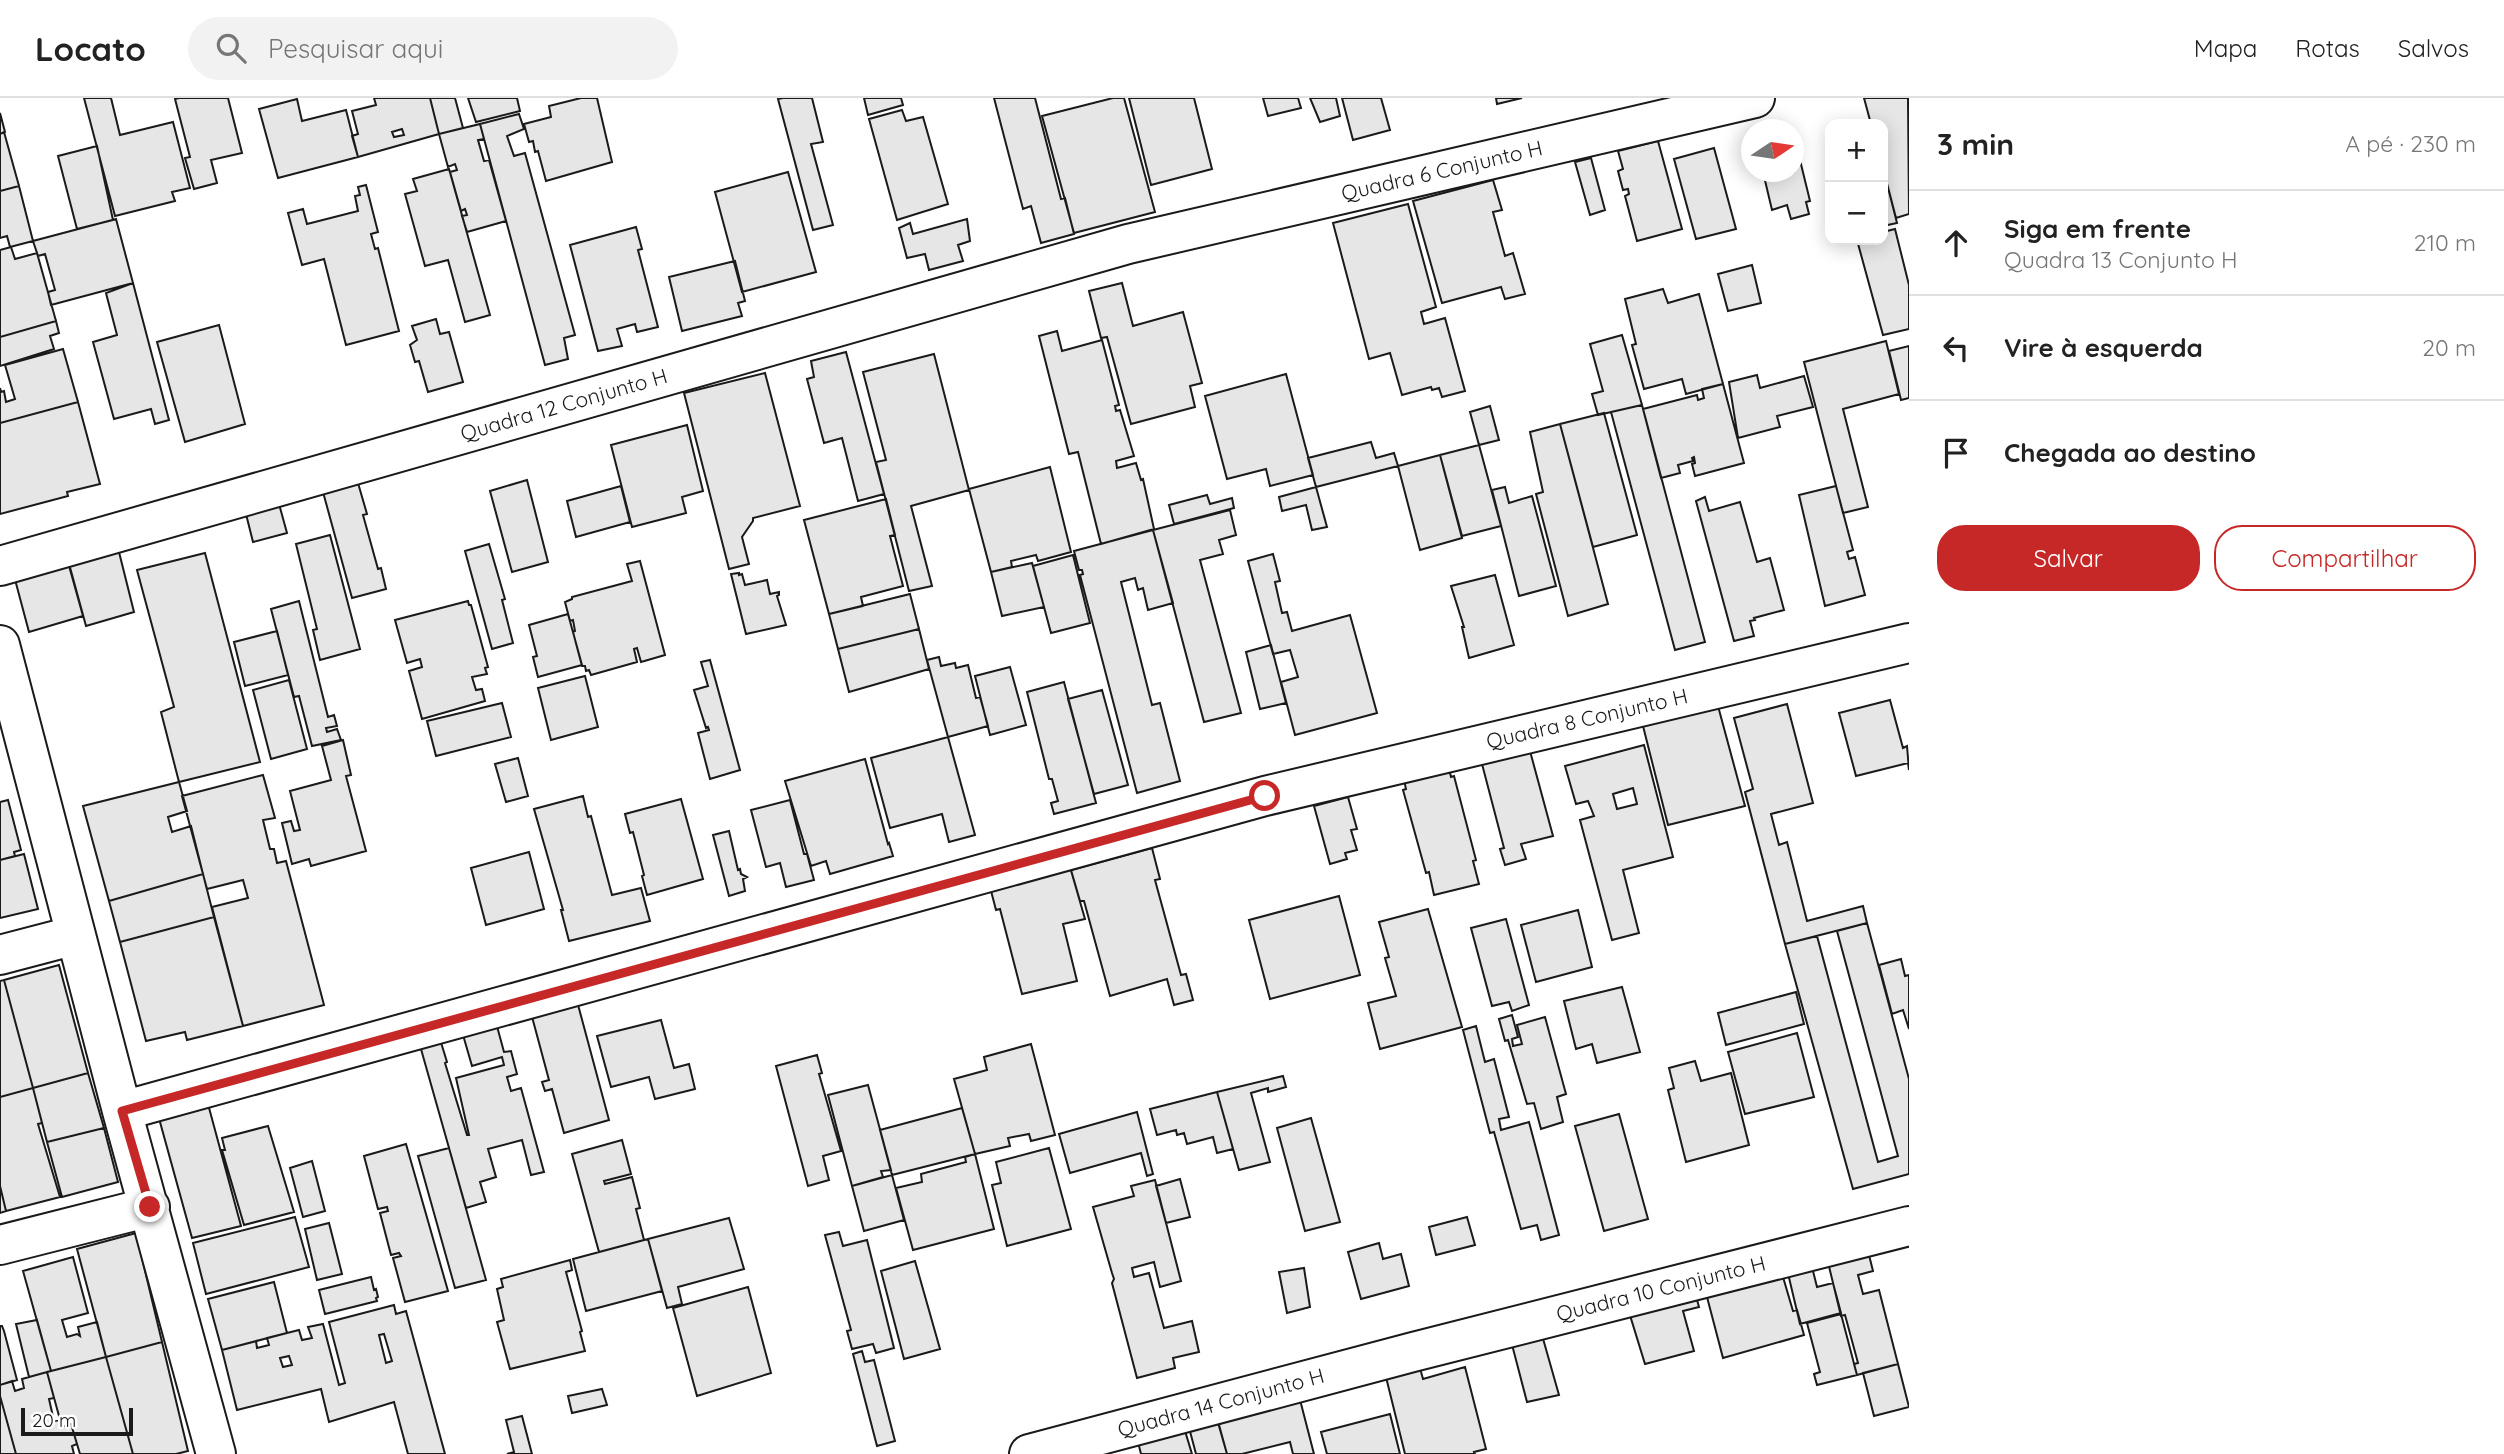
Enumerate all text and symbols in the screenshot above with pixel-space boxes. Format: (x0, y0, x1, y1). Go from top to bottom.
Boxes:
search box (188, 17, 678, 80)
text: Locato (35, 28, 146, 69)
icon: search (212, 29, 250, 67)
text: Pesquisar aqui (268, 32, 443, 65)
text: Mapa (2194, 33, 2257, 63)
text: Rotas (2295, 33, 2360, 63)
text: Salvos (2398, 33, 2469, 63)
north arrow (1741, 119, 1804, 182)
map controls (1825, 119, 1888, 245)
button: + (1825, 119, 1888, 182)
text: 3 min (1937, 125, 2014, 163)
text: A pé · 230 m (2345, 129, 2476, 158)
street label: Quadra 6 Conjunto H (1339, 134, 1545, 206)
button: − (1825, 182, 1888, 245)
text: Siga em frente (2004, 212, 2191, 245)
icon: ahead (1937, 224, 1975, 262)
text: 210 m (2414, 228, 2476, 257)
text: Quadra 13 Conjunto H (2004, 245, 2238, 274)
icon: left (1937, 329, 1975, 367)
text: Vire à esquerda (2004, 331, 2203, 364)
text: 20 m (2422, 333, 2476, 362)
street label: Quadra 12 Conjunto H (457, 362, 670, 446)
icon: arrive (1937, 434, 1975, 472)
text: Chegada ao destino (2004, 436, 2256, 469)
button: Salvar (1937, 525, 2200, 591)
button: Compartilhar (2214, 525, 2476, 591)
street label: Quadra 8 Conjunto H (1484, 682, 1690, 754)
route start (1249, 780, 1280, 811)
route end (134, 1191, 165, 1222)
street label: Quadra 10 Conjunto H (1553, 1249, 1768, 1327)
street label: Quadra 14 Conjunto H (1114, 1362, 1327, 1442)
scale bar (21, 1405, 133, 1437)
text: 20 m (32, 1408, 76, 1432)

